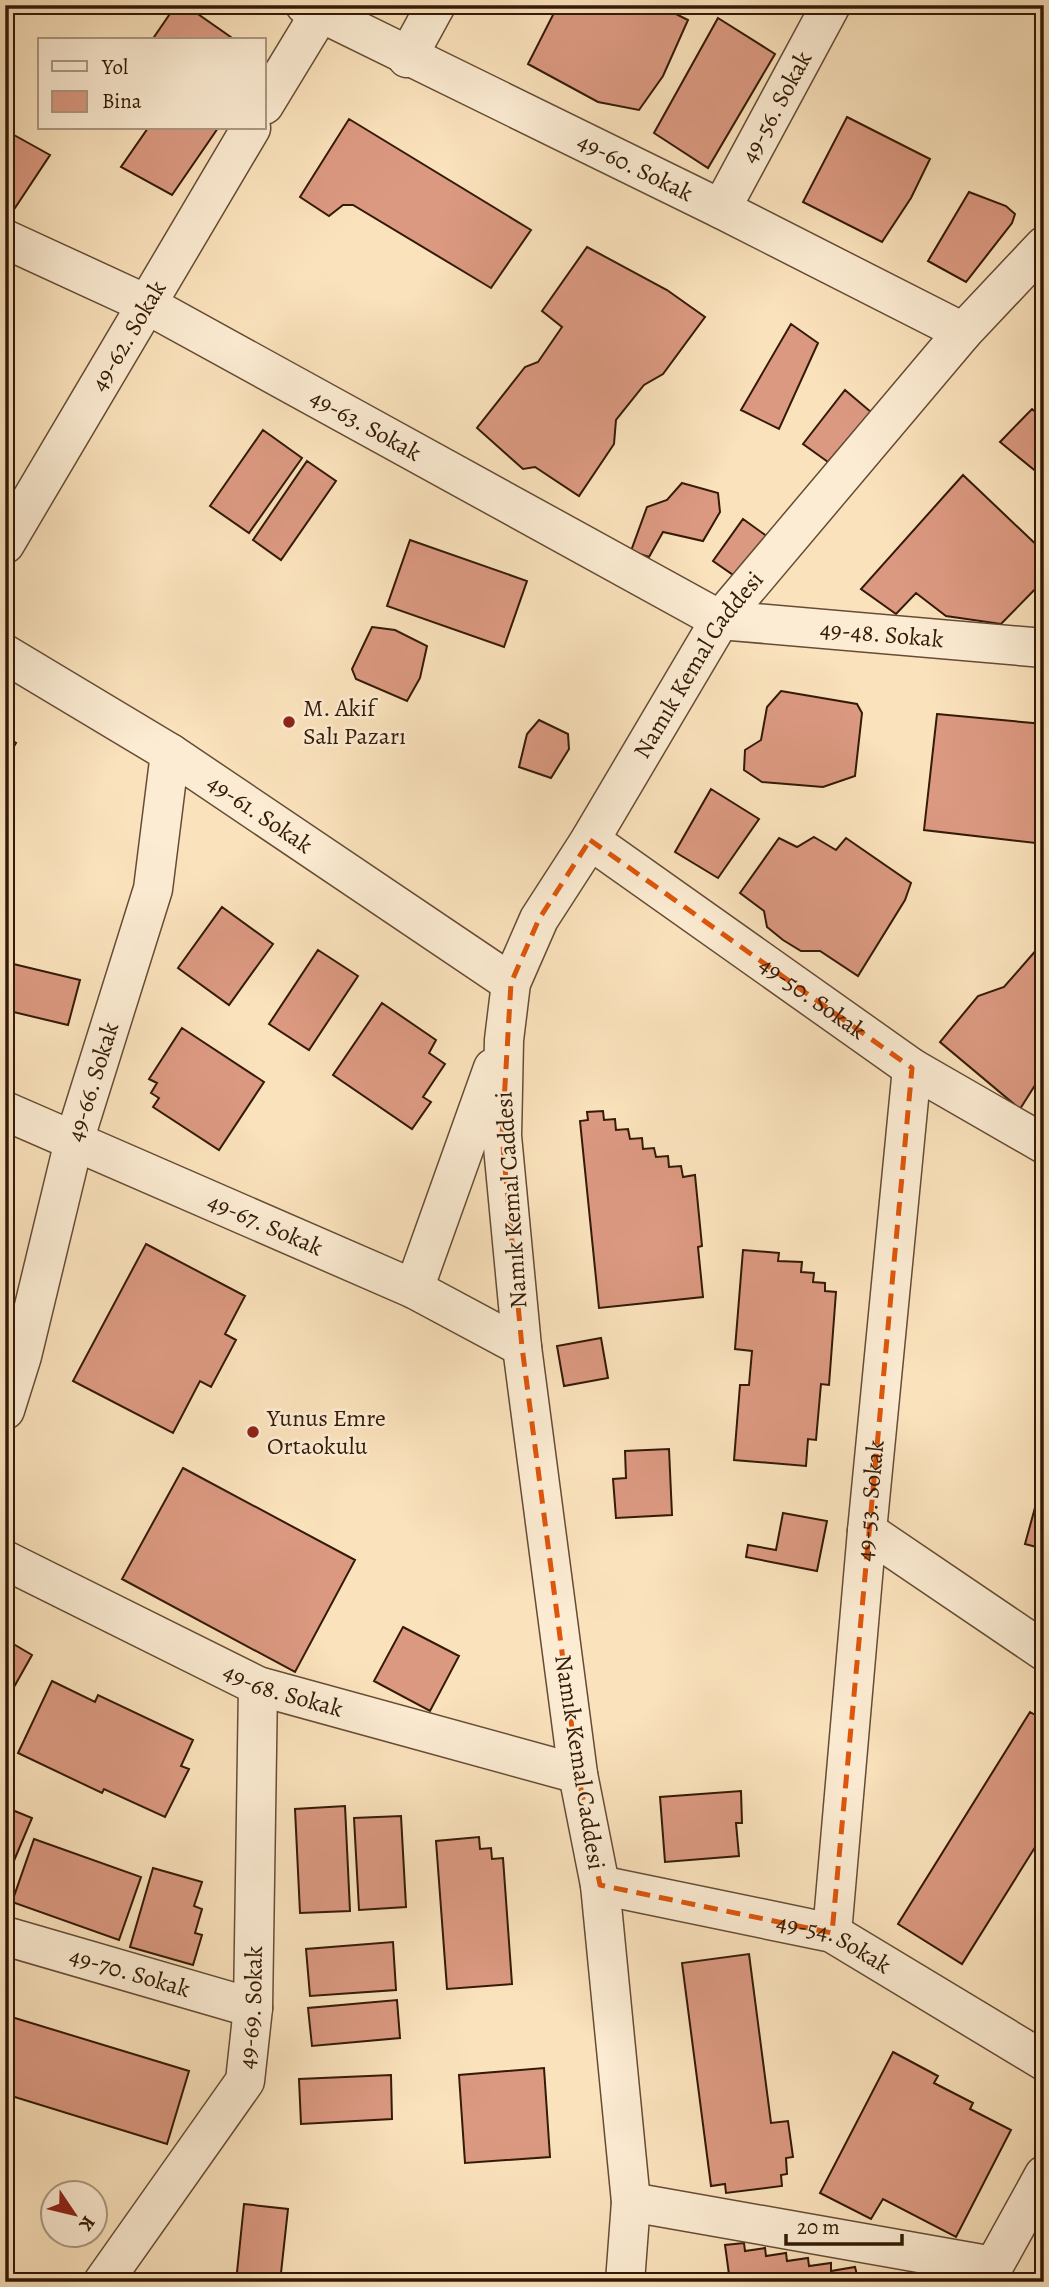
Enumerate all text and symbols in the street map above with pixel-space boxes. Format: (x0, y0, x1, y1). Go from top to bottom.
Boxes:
legend (38, 38, 266, 130)
street label: 49-56. Sokak (733, 45, 819, 169)
text: Yol (101, 53, 128, 81)
text: Bina (102, 87, 142, 115)
street label: 49-60. Sokak (572, 125, 699, 209)
street label: 49-62. Sokak (83, 274, 173, 397)
street label: 49-63. Sokak (304, 381, 427, 469)
street label: Namık Kemal Caddesi (626, 564, 771, 764)
street label: 49-48. Sokak (819, 613, 945, 655)
place label: M. Akif Salı Pazarı (303, 692, 406, 752)
marker: M. Akif Salı Pazarı (281, 714, 297, 730)
street label: 49-61. Sokak (201, 767, 319, 861)
street label: 49-50. Sokak (753, 949, 873, 1047)
street label: 49-66. Sokak (59, 1018, 126, 1145)
street label: Namık Kemal Caddesi (487, 1090, 535, 1310)
street label: 49-67. Sokak (203, 1185, 328, 1263)
place label: Yunus Emre Ortaokulu (266, 1402, 386, 1462)
marker: Yunus Emre Ortaokulu (245, 1424, 261, 1440)
street label: 49-53. Sokak (848, 1439, 892, 1563)
street label: Namık Kemal Caddesi (547, 1652, 613, 1872)
street label: 49-68. Sokak (218, 1655, 347, 1725)
street label: 49-54. Sokak (774, 1906, 897, 1981)
street label: 49-70. Sokak (66, 1940, 194, 2005)
street label: 49-69. Sokak (230, 1946, 270, 2071)
north arrow (38, 2178, 108, 2248)
scale bar (786, 2203, 902, 2247)
text: K (73, 2211, 101, 2236)
text: 20 m (797, 2213, 840, 2241)

